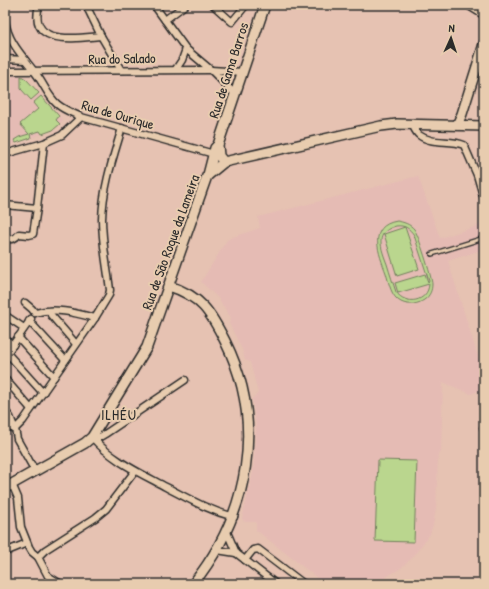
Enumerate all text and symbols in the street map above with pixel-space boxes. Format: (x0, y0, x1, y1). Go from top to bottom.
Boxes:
north arrow (431, 18, 471, 58)
street label: Rua de Gama Barros (204, 20, 252, 120)
text: N (448, 21, 455, 35)
street label: Rua do Salado (88, 48, 156, 68)
street label: Rua de Ourique (79, 95, 157, 134)
street label: Rua de São Roque da Lameira (137, 171, 204, 313)
district label: ILHÉU (101, 404, 137, 425)

